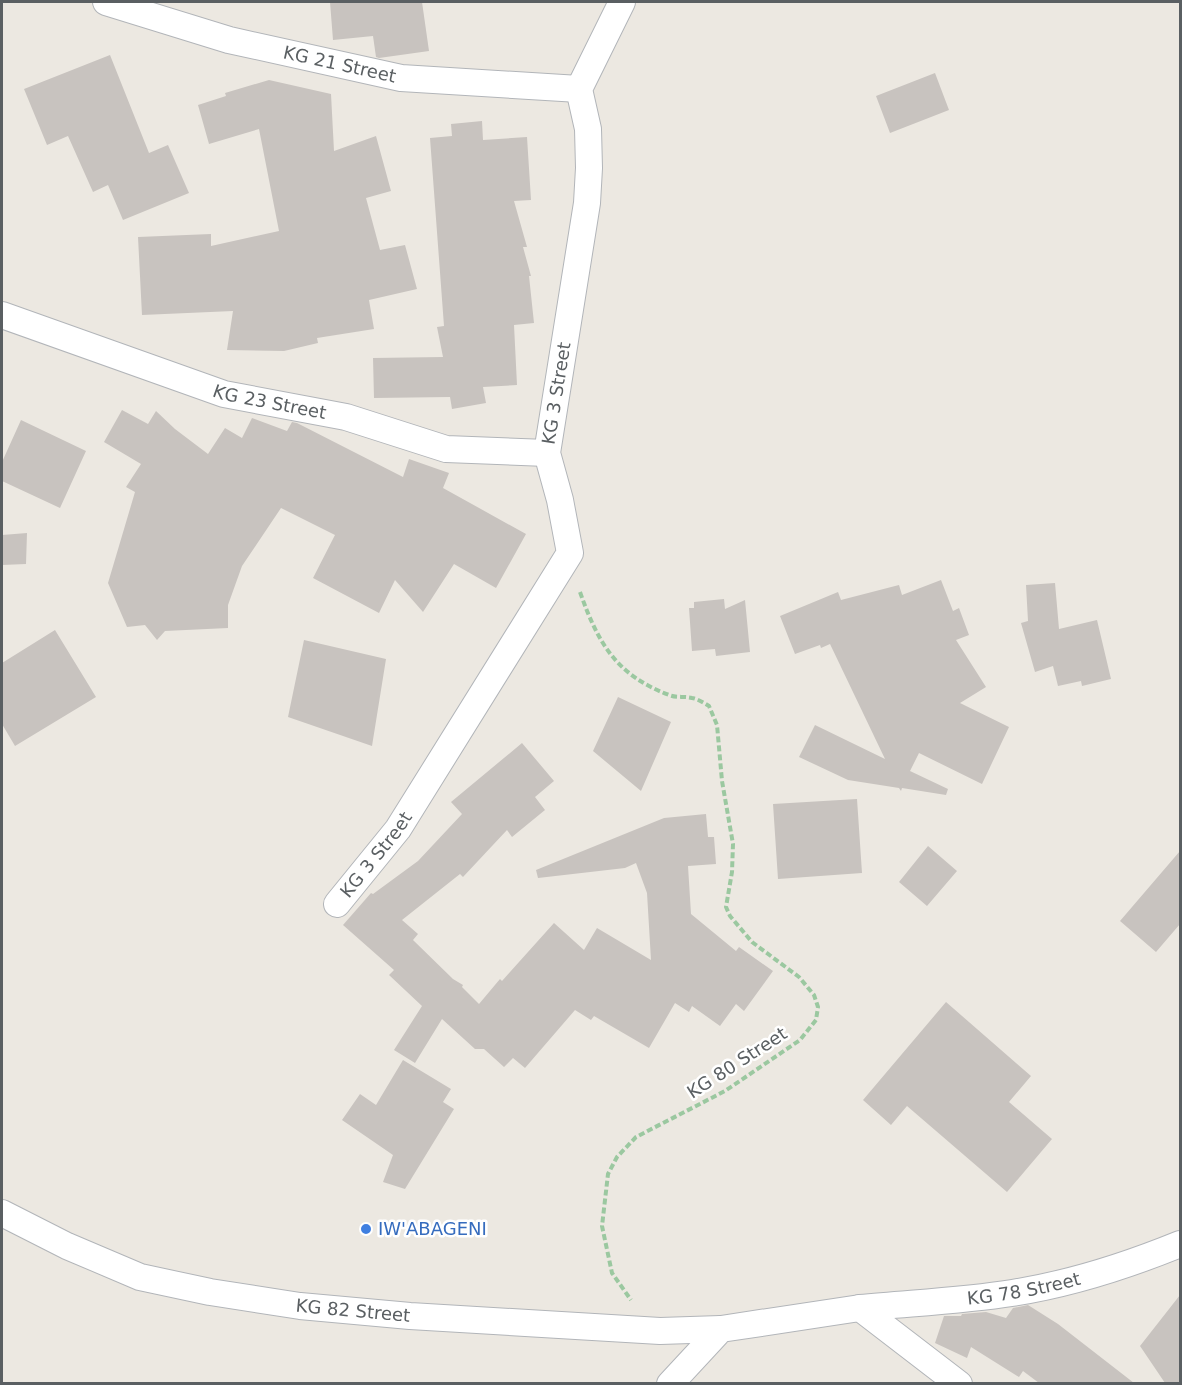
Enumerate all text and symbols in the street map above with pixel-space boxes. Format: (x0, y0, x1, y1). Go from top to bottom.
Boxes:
street label: KG 21 Street (281, 41, 398, 87)
street label: KG 3 Street (538, 341, 575, 446)
street label: KG 23 Street (210, 380, 328, 423)
street label: KG 3 Street (336, 808, 416, 902)
street label: KG 80 Street (683, 1023, 791, 1103)
place label: IW'ABAGENI (378, 1218, 487, 1239)
marker: IW'ABAGENI (359, 1222, 373, 1236)
street label: KG 78 Street (966, 1268, 1083, 1309)
street label: KG 82 Street (295, 1295, 411, 1326)

